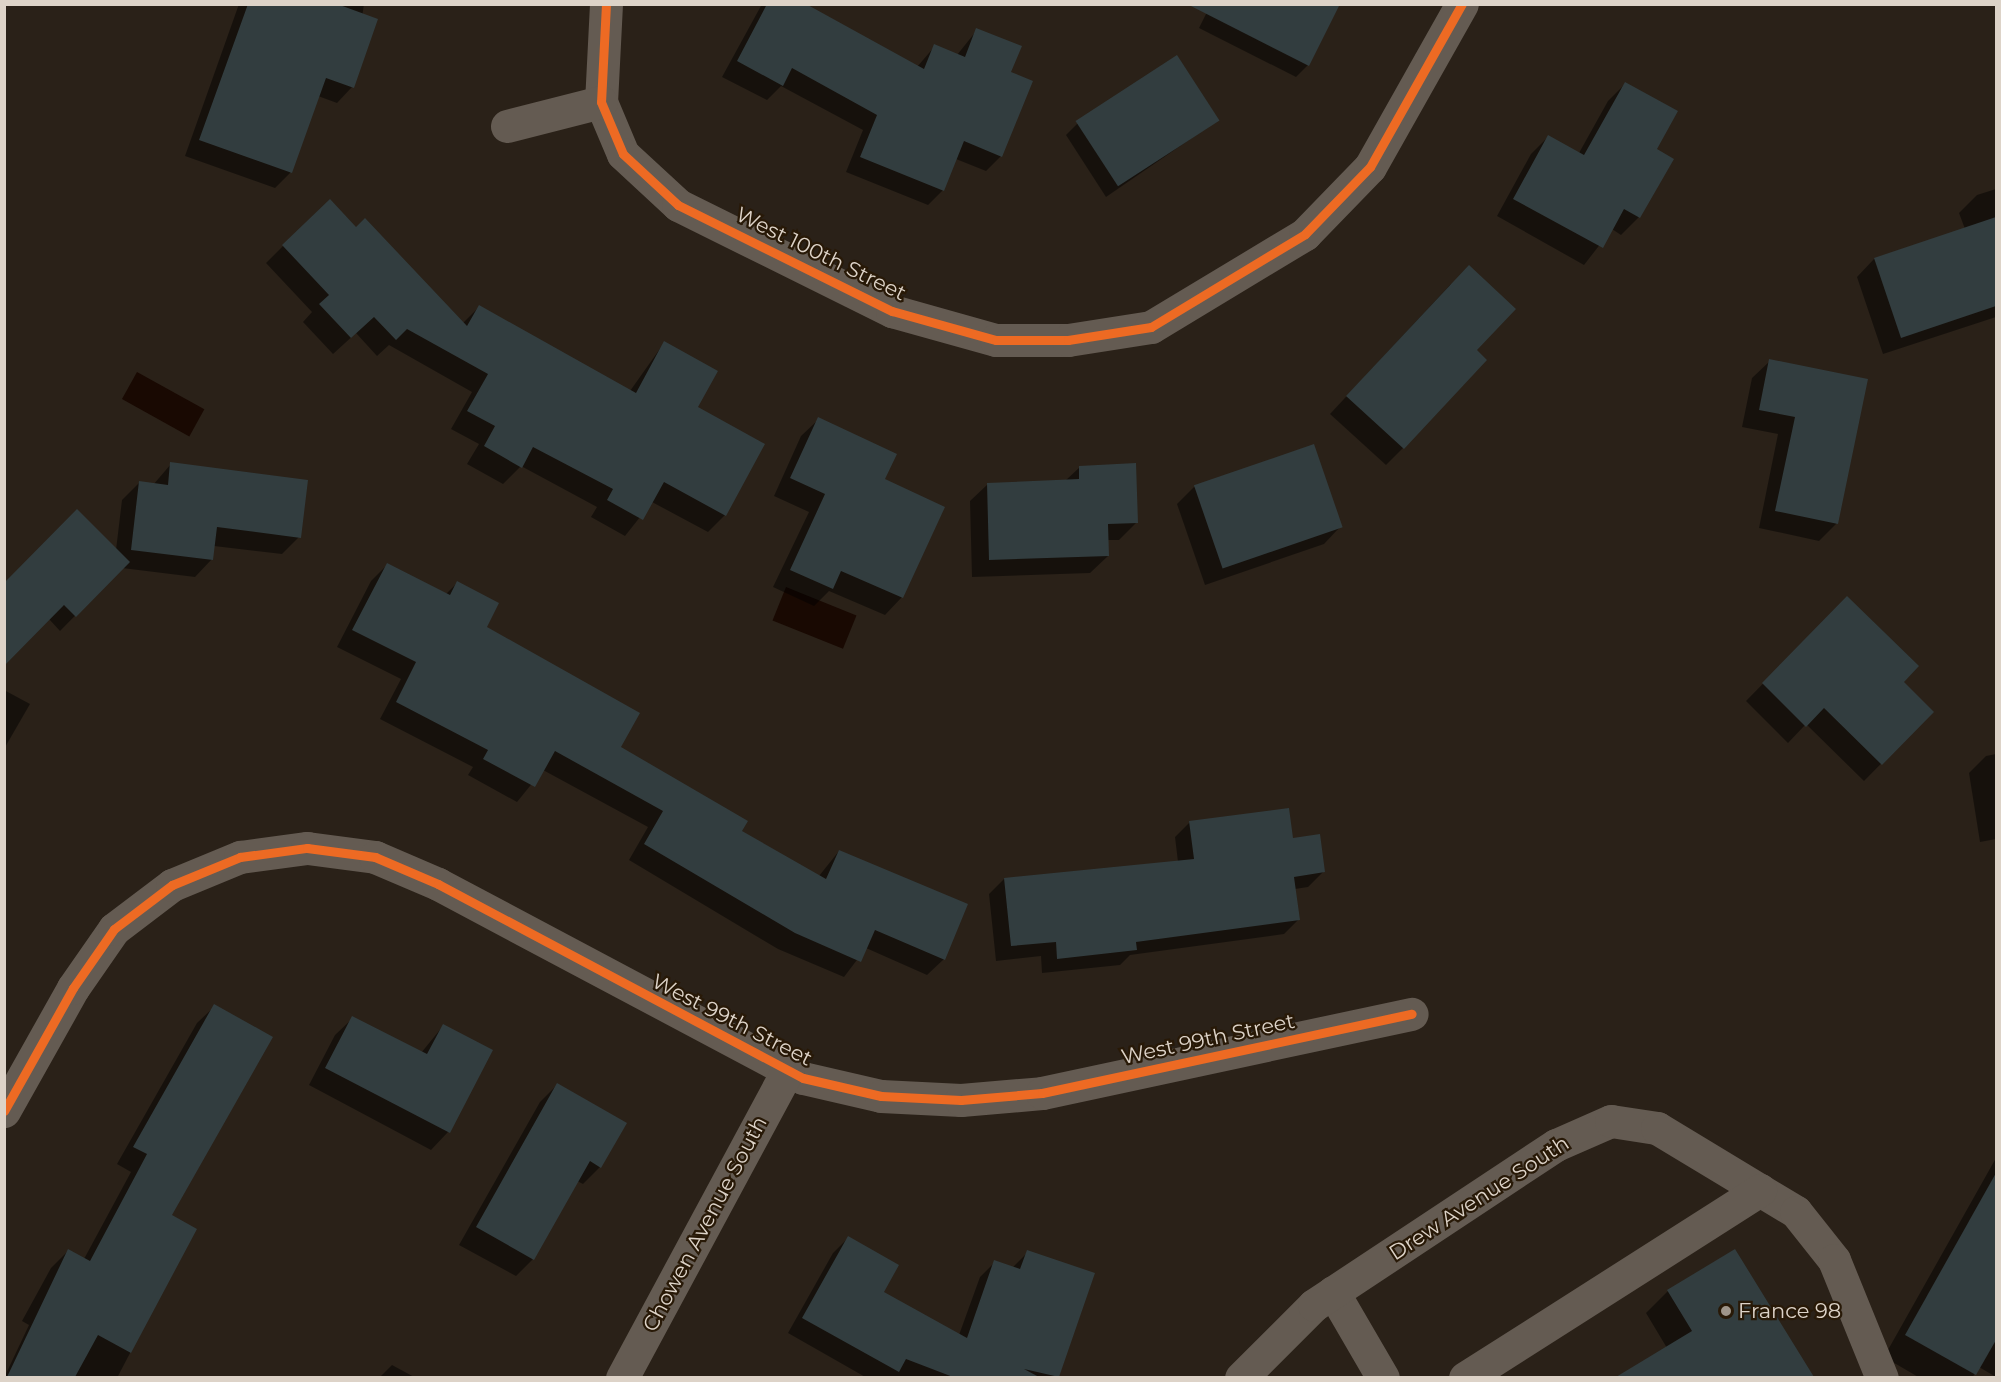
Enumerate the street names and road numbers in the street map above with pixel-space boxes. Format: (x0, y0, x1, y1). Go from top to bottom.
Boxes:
street label: West 100th Street (732, 202, 910, 306)
street label: West 99th Street (648, 969, 816, 1071)
street label: West 99th Street (1119, 1008, 1297, 1070)
street label: Chowen Avenue South (638, 1112, 772, 1336)
street label: Drew Avenue South (1384, 1130, 1574, 1266)

